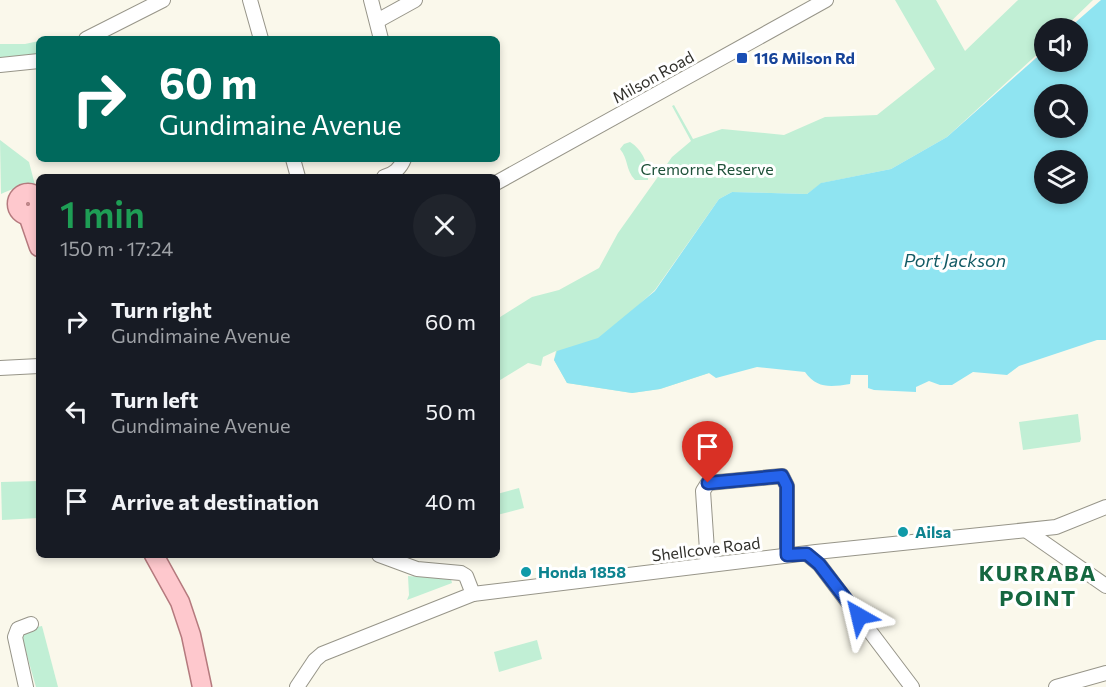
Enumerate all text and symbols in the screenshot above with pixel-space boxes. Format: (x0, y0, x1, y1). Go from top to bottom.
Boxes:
map controls (1034, 18, 1088, 204)
button: sound (1034, 18, 1088, 72)
street label: Milson Road (609, 46, 697, 107)
place label: 116 Milson Rd (754, 48, 855, 67)
marker: 116 Milson Rd (735, 51, 749, 65)
text: 60 m (159, 56, 258, 108)
icon: right (60, 60, 138, 138)
button: search (1034, 84, 1088, 138)
text: Gundimaine Avenue (159, 108, 401, 141)
button: layers (1034, 150, 1088, 204)
park label: Cremorne Reserve (640, 159, 774, 178)
text: 1 min (60, 191, 145, 235)
button: close (413, 194, 476, 257)
text: 150 m · 17:24 (60, 236, 173, 260)
water label: Port Jackson (904, 249, 1006, 271)
text: Turn right (111, 296, 212, 323)
icon: right (60, 305, 93, 338)
text: 60 m (425, 308, 476, 335)
text: Gundimaine Avenue (111, 323, 291, 347)
text: Turn left (111, 386, 198, 413)
icon: left (60, 395, 93, 428)
text: 50 m (426, 398, 476, 425)
text: Gundimaine Avenue (111, 413, 291, 437)
pin (682, 421, 733, 483)
icon: arrive (691, 430, 724, 463)
icon: arrive (60, 485, 93, 518)
text: Arrive at destination (111, 488, 319, 515)
text: 40 m (425, 488, 476, 515)
place label: Ailsa (915, 522, 951, 541)
marker: Ailsa (896, 525, 910, 539)
street label: Shellcove Road (651, 532, 761, 565)
district label: KURRABA POINT (979, 559, 1097, 611)
place label: Honda 1858 (538, 562, 626, 581)
marker: Honda 1858 (519, 565, 533, 579)
position arrow (827, 584, 891, 648)

